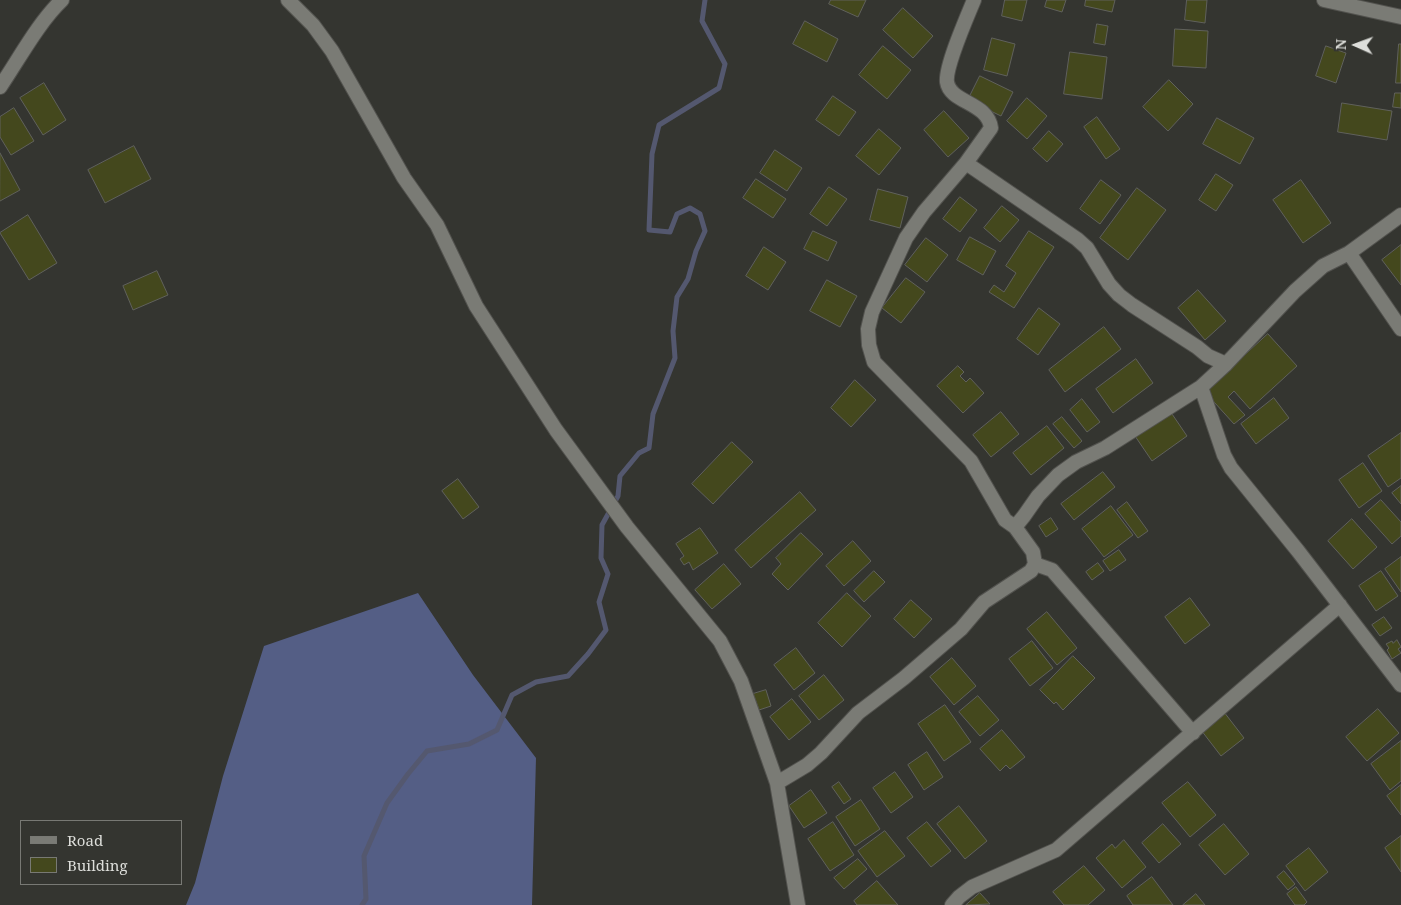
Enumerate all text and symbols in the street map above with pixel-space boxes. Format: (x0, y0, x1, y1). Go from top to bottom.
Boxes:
north arrow (1331, 20, 1381, 70)
text: N (1331, 39, 1350, 50)
legend (20, 820, 182, 885)
text: Road (67, 830, 103, 850)
text: Building (67, 855, 128, 875)

